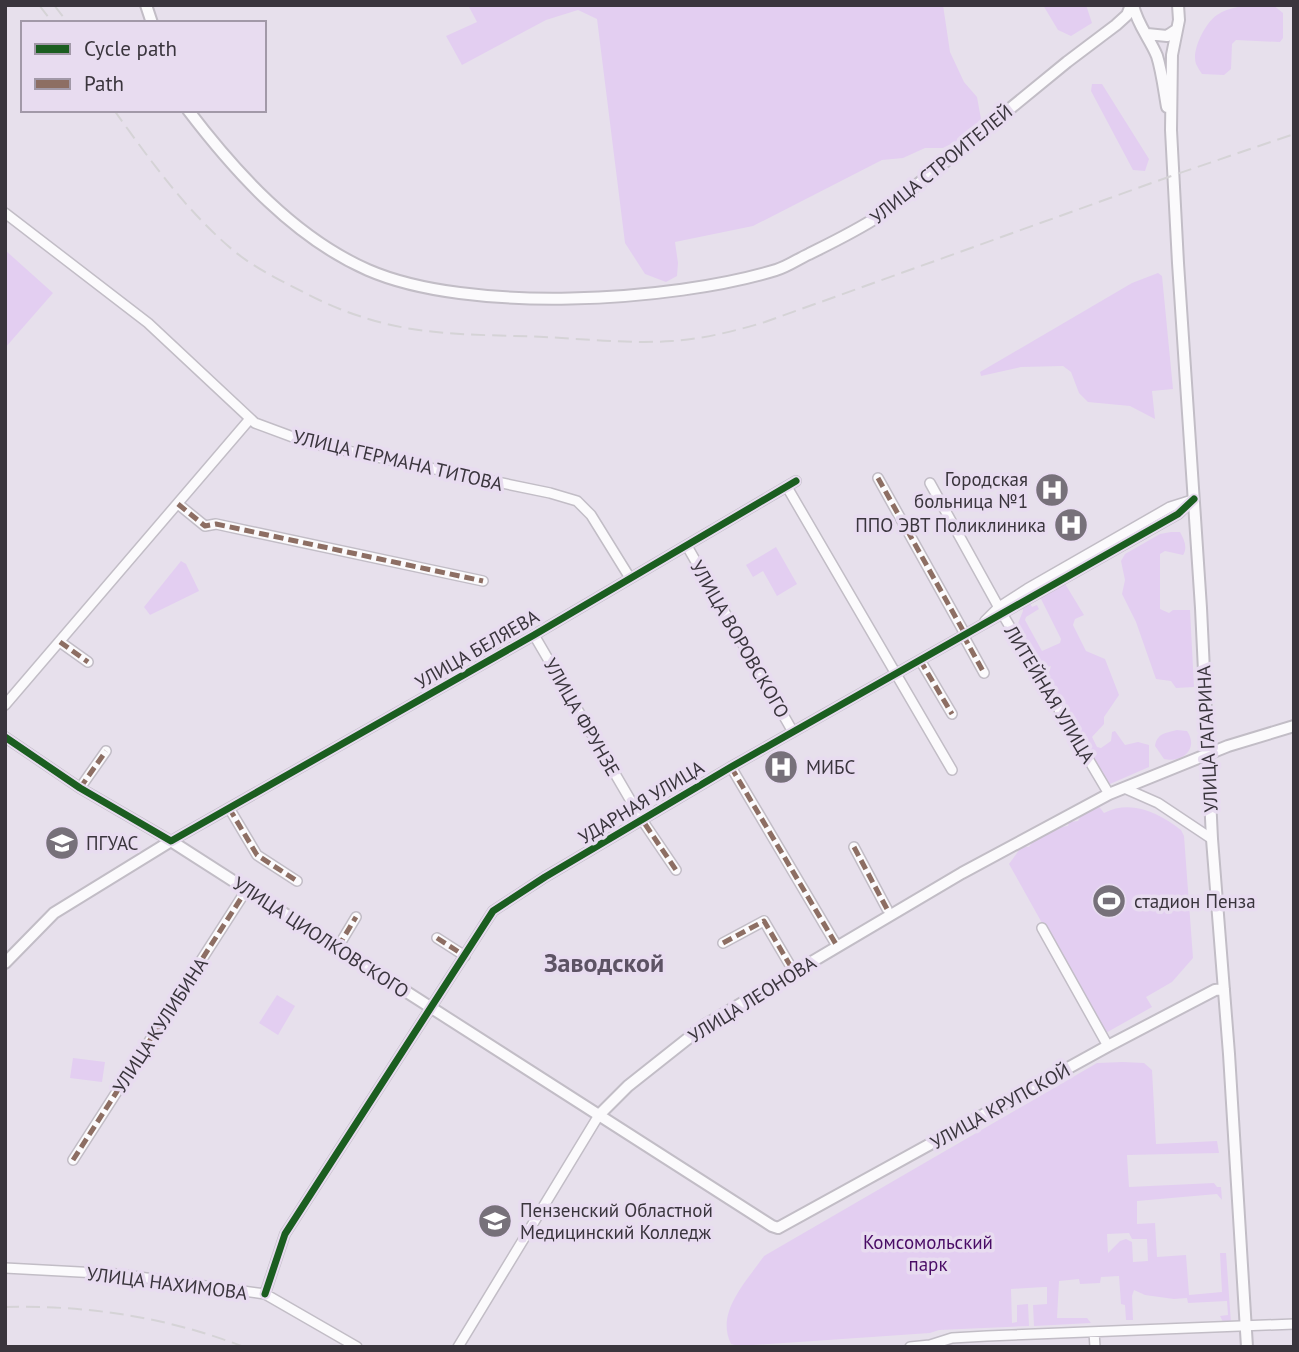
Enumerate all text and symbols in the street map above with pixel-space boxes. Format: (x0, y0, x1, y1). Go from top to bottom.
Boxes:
legend (21, 21, 266, 112)
text: Cycle path (84, 35, 177, 62)
text: Path (84, 70, 124, 97)
street label: УЛИЦА СТРОИТЕЛЕЙ (865, 99, 1017, 229)
street label: УЛИЦА ГЕРМАНА ТИТОВА (291, 424, 505, 496)
place label: Городская больница №1 (914, 467, 1028, 513)
hospital icon: Городская больница №1 (1033, 471, 1071, 509)
hospital icon: ППО ЭВТ Поликлиника (1052, 506, 1090, 544)
place label: ППО ЭВТ Поликлиника (855, 513, 1046, 537)
street label: УЛИЦА ВОРОВСКОГО (685, 556, 795, 722)
street label: УЛИЦА БЕЛЯЕВА (411, 604, 543, 694)
street label: ЛИТЕЙНАЯ УЛИЦА (999, 620, 1101, 767)
street label: УЛИЦА ФРУНЗЕ (539, 654, 625, 780)
street label: УЛИЦА ГАГАРИНА (1191, 665, 1223, 813)
hospital icon: МИБС (762, 748, 800, 786)
street label: УДАРНАЯ УЛИЦА (574, 755, 708, 849)
place label: МИБС (806, 755, 855, 779)
school or university icon: ПГУАС (43, 824, 81, 862)
place label: ПГУАС (86, 831, 139, 855)
street label: УЛИЦА ЦИОЛКОВСКОГО (228, 871, 414, 1003)
sports icon: стадион Пенза (1090, 882, 1128, 920)
place label: стадион Пенза (1134, 889, 1256, 913)
district label: Заводской (544, 946, 664, 979)
street label: УЛИЦА ЛЕОНОВА (684, 950, 820, 1048)
street label: УЛИЦА КУЛИБИНА (107, 953, 213, 1097)
street label: УЛИЦА КРУПСКОЙ (926, 1058, 1074, 1154)
place label: Пензенский Областной Медицинский Колледж (520, 1198, 713, 1244)
school or university icon: Пензенский Областной Медицинский Колледж (476, 1202, 514, 1240)
park label: Комсомольский парк (863, 1230, 993, 1276)
street label: УЛИЦА НАХИМОВА (85, 1261, 249, 1305)

